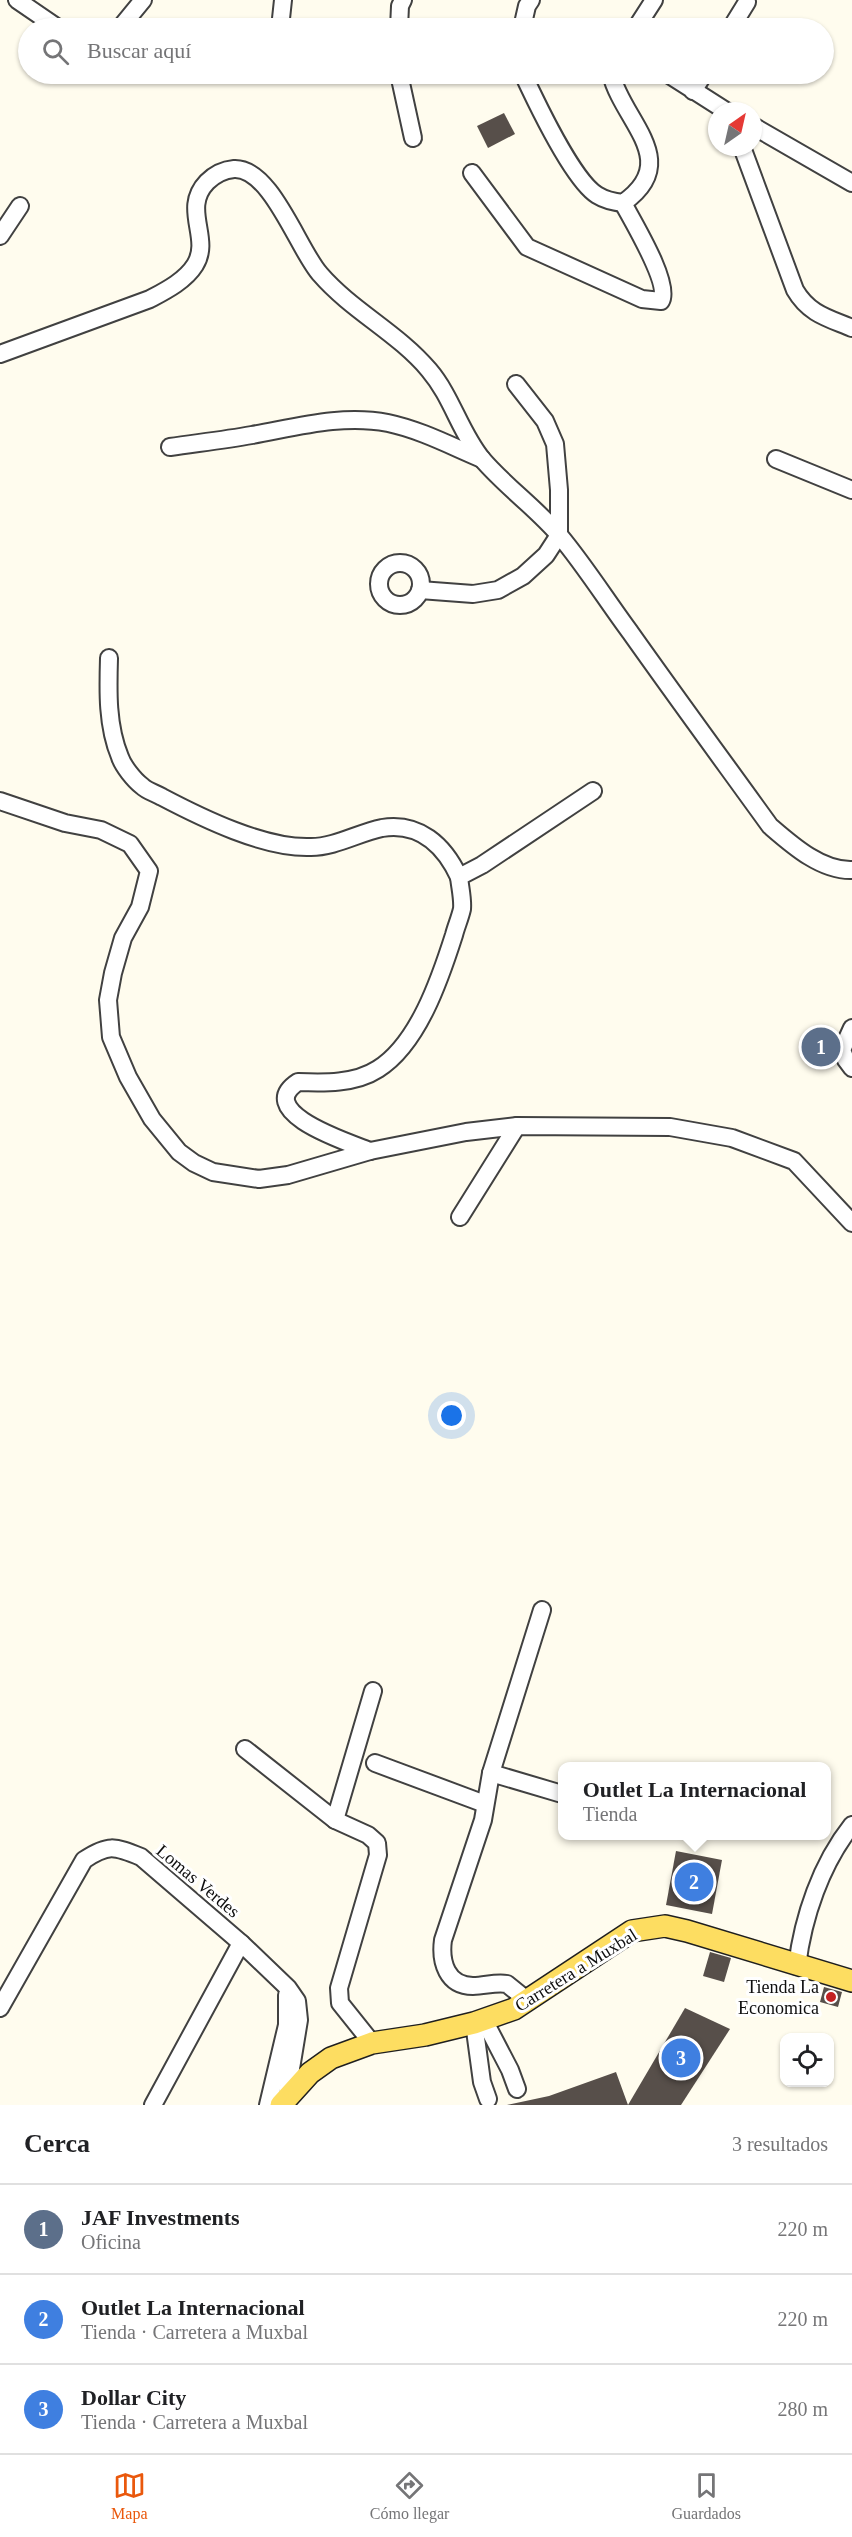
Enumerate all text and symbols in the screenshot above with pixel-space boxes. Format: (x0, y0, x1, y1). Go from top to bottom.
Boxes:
search box (18, 18, 834, 84)
icon: search (39, 35, 72, 68)
text: Buscar aquí (87, 38, 191, 63)
north arrow (708, 102, 762, 156)
pin: 1 (802, 1024, 840, 1070)
your location (437, 1401, 466, 1430)
popup (558, 1762, 831, 1840)
text: Outlet La Internacional (583, 1777, 806, 1802)
text: Tienda (583, 1803, 637, 1825)
street label: Lomas Verdes (152, 1841, 244, 1921)
pin: 2 (674, 1860, 714, 1904)
street label: Carretera a Muxbal (511, 1924, 641, 2016)
place label: Tienda La Economica (738, 1977, 819, 2018)
marker: Tienda La Economica (824, 1990, 838, 2004)
map controls (780, 2033, 834, 2087)
button: locate (780, 2033, 834, 2087)
pin: 3 (662, 2036, 700, 2080)
text: Cerca (24, 2129, 90, 2158)
text: 3 resultados (732, 2133, 828, 2155)
text: JAF Investments (81, 2205, 240, 2230)
text: 1 (39, 2218, 49, 2240)
text: 220 m (777, 2218, 828, 2240)
text: Oficina (81, 2231, 141, 2253)
text: Outlet La Internacional (81, 2295, 305, 2320)
text: 2 (39, 2308, 49, 2330)
text: 220 m (777, 2308, 828, 2330)
text: Tienda · Carretera a Muxbal (81, 2321, 308, 2343)
text: Dollar City (81, 2385, 186, 2410)
text: 3 (39, 2398, 49, 2420)
text: 280 m (777, 2398, 828, 2420)
text: Tienda · Carretera a Muxbal (81, 2411, 308, 2433)
tab: Mapa (111, 2469, 148, 2523)
tab: Cómo llegar (370, 2469, 449, 2523)
tab: Guardados (672, 2469, 741, 2523)

